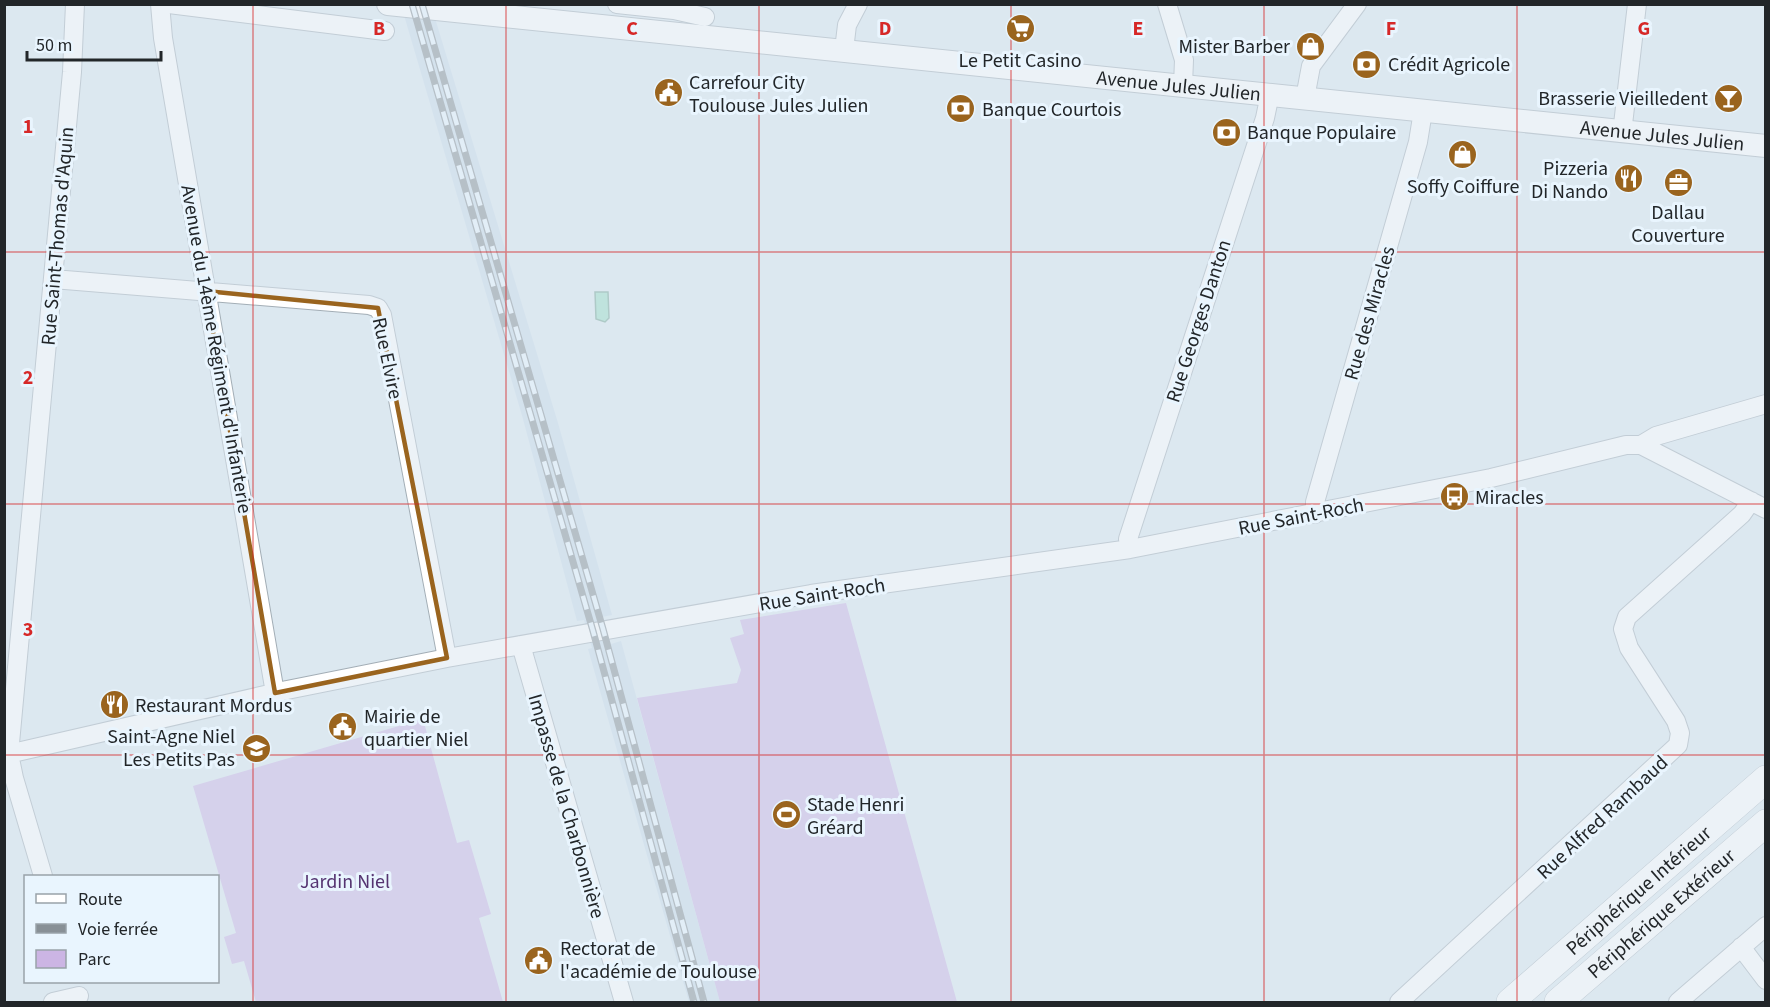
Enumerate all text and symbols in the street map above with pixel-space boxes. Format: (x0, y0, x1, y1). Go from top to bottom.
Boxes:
supermarket icon: Le Petit Casino (1004, 13, 1036, 45)
text: B (373, 15, 385, 43)
text: C (626, 15, 638, 43)
text: D (879, 15, 891, 43)
text: E (1133, 15, 1143, 43)
text: F (1386, 15, 1396, 43)
text: G (1638, 15, 1650, 43)
scale bar (27, 24, 160, 62)
shop icon: Mister Barber (1295, 30, 1327, 62)
text: 50 m (36, 33, 72, 58)
place label: Mister Barber (1179, 33, 1290, 61)
place label: Le Petit Casino (959, 47, 1082, 75)
bank icon: Crédit Agricole (1351, 48, 1383, 80)
place label: Crédit Agricole (1388, 51, 1510, 79)
street label: Avenue Jules Julien (1095, 64, 1262, 109)
place label: Carrefour City Toulouse Jules Julien (689, 69, 868, 120)
public building icon: Carrefour City Toulouse Jules Julien (652, 77, 684, 109)
bar icon: Brasserie Vieilledent (1713, 82, 1745, 114)
place label: Brasserie Vieilledent (1538, 85, 1708, 113)
bank icon: Banque Courtois (945, 93, 977, 125)
place label: Banque Courtois (982, 96, 1121, 124)
text: 1 (23, 113, 33, 141)
street label: Avenue Jules Julien (1579, 114, 1746, 159)
bank icon: Banque Populaire (1210, 116, 1242, 148)
place label: Banque Populaire (1247, 119, 1396, 147)
street label: Rue Saint-Thomas d'Aquin (34, 126, 82, 347)
shop icon: Soffy Coiffure (1447, 139, 1479, 171)
place label: Pizzeria Di Nando (1531, 155, 1608, 206)
restaurant icon: Pizzeria Di Nando (1613, 163, 1645, 195)
office icon: Dallau Couverture (1662, 166, 1694, 198)
place label: Soffy Coiffure (1407, 173, 1519, 201)
street label: Avenue du 14ème Régiment d'Infanterie (173, 183, 259, 516)
place label: Dallau Couverture (1631, 199, 1725, 250)
street label: Rue Georges Danton (1159, 236, 1238, 406)
street label: Rue des Miracles (1337, 243, 1402, 384)
street label: Rue Elvire (365, 315, 409, 402)
text: 2 (23, 364, 33, 392)
bus stop icon: Miracles (1438, 481, 1470, 513)
place label: Miracles (1475, 484, 1544, 512)
street label: Rue Saint-Roch (1236, 491, 1366, 543)
street label: Rue Saint-Roch (757, 571, 887, 619)
text: 3 (23, 616, 33, 644)
restaurant icon: Restaurant Mordus (98, 689, 130, 721)
street label: Impasse de la Charbonnière (521, 691, 612, 922)
place label: Restaurant Mordus (135, 692, 292, 720)
place label: Mairie de quartier Niel (364, 703, 468, 754)
public building icon: Mairie de quartier Niel (327, 711, 359, 743)
place label: Saint-Agne Niel Les Petits Pas (107, 723, 235, 774)
school or university icon: Saint-Agne Niel Les Petits Pas (240, 732, 272, 764)
street label: Rue Alfred Rambaud (1531, 749, 1675, 886)
place label: Stade Henri Gréard (807, 791, 904, 842)
sports icon: Stade Henri Gréard (770, 799, 802, 831)
street label: Périphérique Intérieur (1560, 820, 1718, 962)
street label: Périphérique Extérieur (1582, 842, 1742, 986)
park label: Jardin Niel (300, 868, 390, 896)
legend (24, 875, 219, 983)
text: Route (78, 887, 122, 912)
text: Voie ferrée (78, 917, 158, 942)
place label: Rectorat de l'académie de Toulouse (560, 935, 757, 986)
public building icon: Rectorat de l'académie de Toulouse (523, 944, 555, 976)
text: Parc (78, 947, 111, 972)

